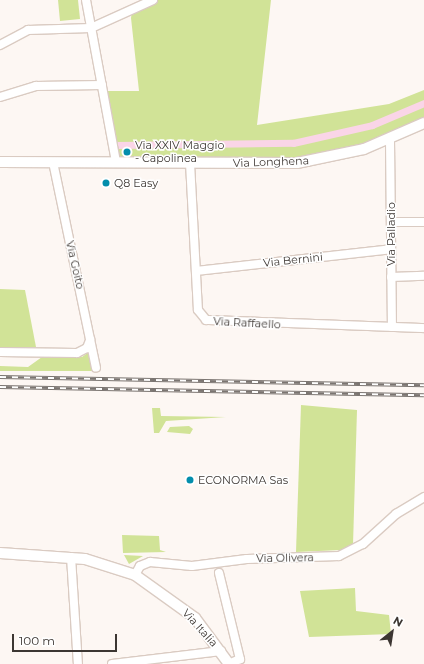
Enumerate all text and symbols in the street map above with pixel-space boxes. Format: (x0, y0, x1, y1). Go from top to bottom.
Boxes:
place label: Via XXIV Maggio - Capolinea (135, 139, 224, 165)
marker: Via XXIV Maggio - Capolinea (122, 147, 132, 157)
street label: Via Longhena (233, 154, 309, 170)
place label: Q8 Easy (114, 176, 158, 190)
marker: Q8 Easy (101, 178, 111, 188)
street label: Via Palladio (384, 202, 398, 266)
street label: Via Goito (63, 240, 87, 290)
street label: Via Bernini (263, 250, 323, 270)
street label: Via Raffaello (213, 315, 281, 331)
place label: ECONORMA Sas (198, 473, 288, 487)
marker: ECONORMA Sas (185, 475, 195, 485)
street label: Via Olivera (256, 551, 314, 565)
street label: Via Italia (180, 606, 220, 650)
north arrow (372, 612, 412, 652)
text: N (391, 613, 405, 630)
scale bar (14, 626, 119, 652)
text: 100 m (19, 633, 55, 648)

